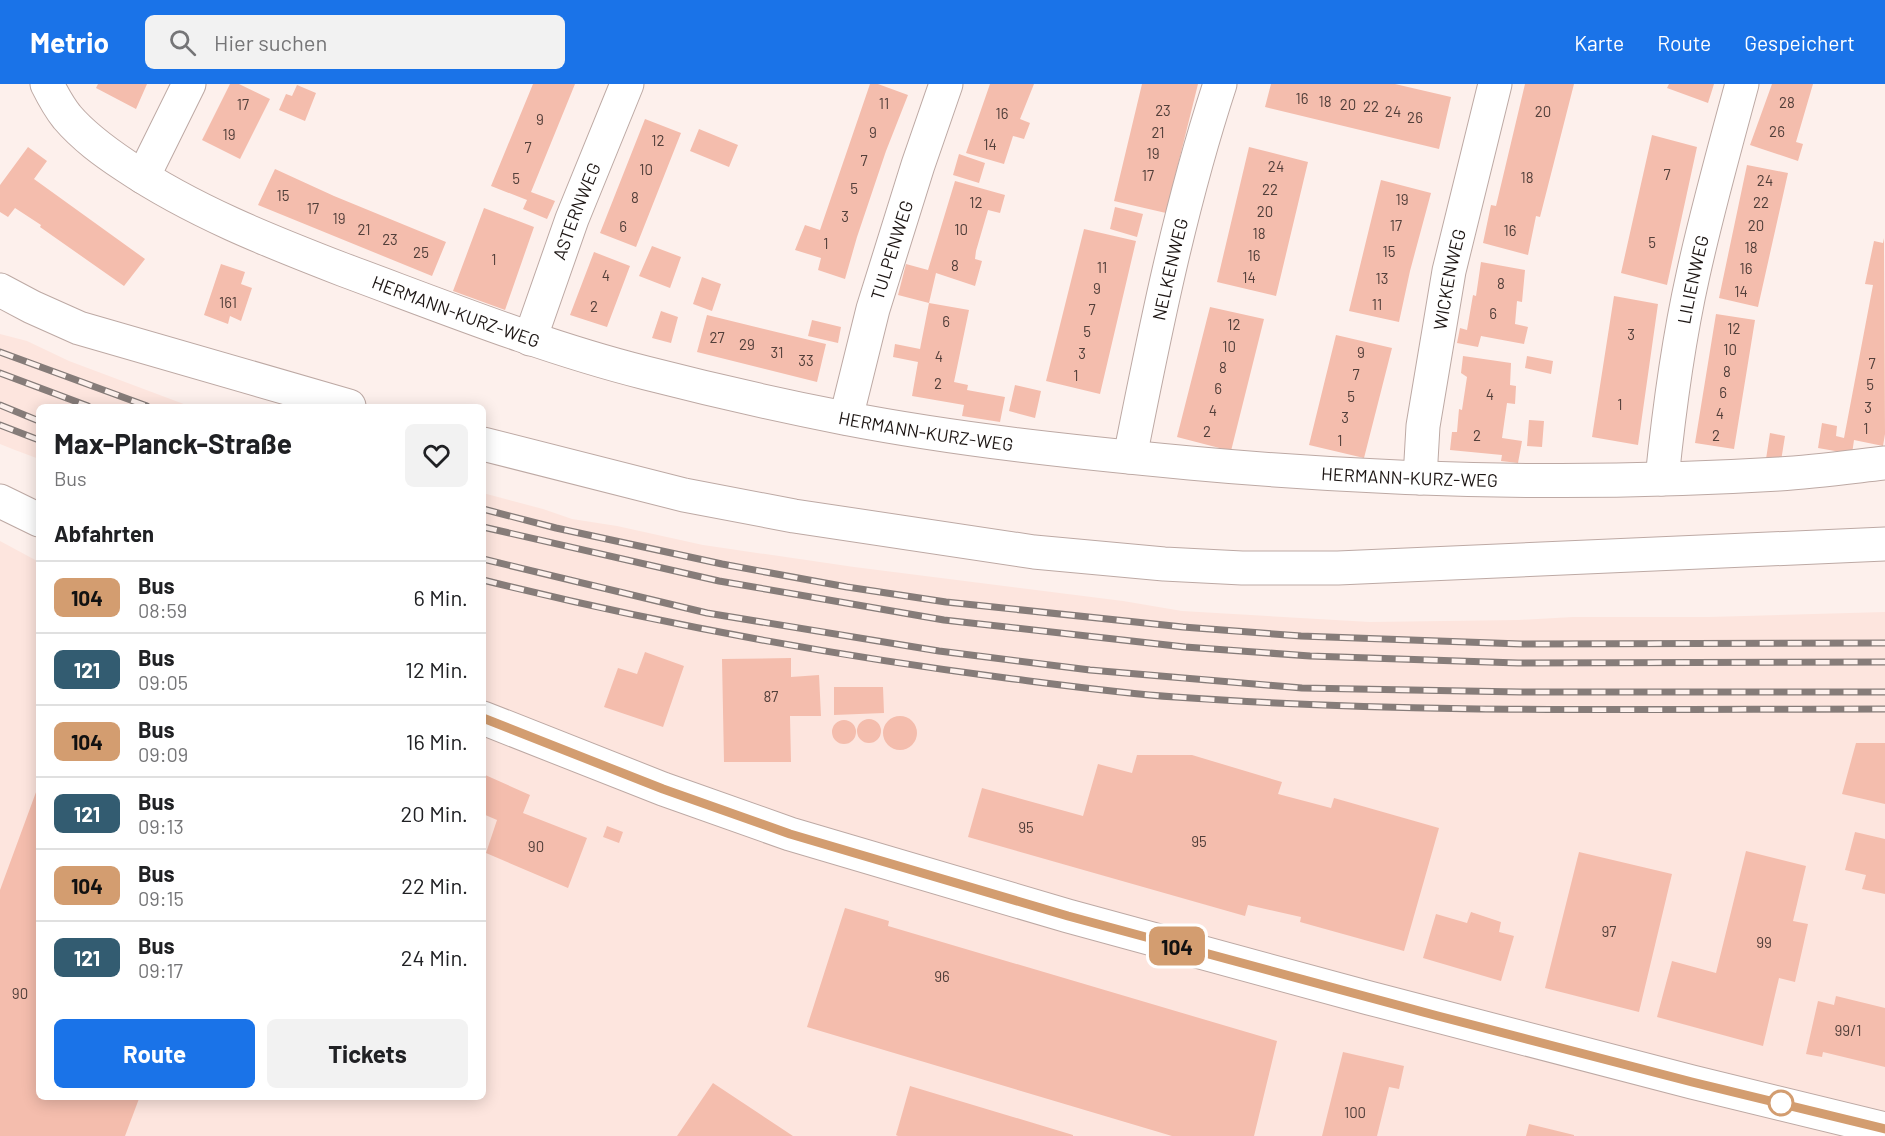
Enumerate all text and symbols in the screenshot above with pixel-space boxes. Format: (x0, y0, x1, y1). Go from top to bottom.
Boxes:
search box (145, 15, 565, 69)
text: Metrio (30, 25, 109, 59)
icon: search (166, 26, 199, 59)
text: Hier suchen (214, 29, 327, 55)
text: Karte (1574, 30, 1624, 55)
text: Route (1657, 30, 1711, 55)
text: Gespeichert (1744, 30, 1855, 55)
house number: 16 (1296, 89, 1308, 107)
house number: 18 (1318, 92, 1332, 110)
house number: 28 (1779, 93, 1795, 111)
house number: 11 (879, 94, 889, 112)
house number: 17 (237, 95, 249, 113)
house number: 20 (1340, 95, 1356, 113)
house number: 22 (1363, 97, 1379, 115)
house number: 23 (1155, 101, 1171, 119)
house number: 24 (1385, 102, 1401, 120)
house number: 20 (1535, 102, 1551, 120)
house number: 16 (996, 104, 1008, 122)
house number: 26 (1407, 108, 1423, 126)
house number: 9 (536, 110, 544, 128)
house number: 26 (1769, 122, 1785, 140)
house number: 9 (869, 123, 877, 141)
house number: 21 (1151, 123, 1165, 141)
house number: 19 (222, 125, 236, 143)
house number: 12 (651, 131, 665, 149)
house number: 14 (983, 135, 997, 153)
house number: 7 (524, 138, 532, 156)
house number: 19 (1146, 144, 1160, 162)
house number: 7 (860, 151, 868, 169)
house number: 24 (1268, 157, 1284, 175)
street label: ASTERNWEG (548, 159, 605, 263)
house number: 10 (639, 160, 653, 178)
house number: 7 (1663, 165, 1671, 183)
house number: 17 (1142, 166, 1154, 184)
house number: 18 (1520, 168, 1534, 186)
house number: 5 (512, 169, 520, 187)
house number: 24 (1757, 171, 1773, 189)
house number: 5 (850, 179, 858, 197)
house number: 22 (1262, 180, 1278, 198)
house number: 15 (277, 186, 289, 204)
house number: 8 (631, 188, 639, 206)
house number: 19 (1395, 190, 1409, 208)
house number: 12 (969, 193, 983, 211)
house number: 22 (1753, 193, 1769, 211)
street label: TULPENWEG (865, 197, 917, 303)
house number: 17 (307, 199, 319, 217)
house number: 20 (1257, 202, 1273, 220)
house number: 3 (841, 207, 849, 225)
house number: 19 (332, 209, 346, 227)
street label: NELKENWEG (1147, 216, 1192, 322)
house number: 17 (1390, 216, 1402, 234)
house number: 20 (1748, 216, 1764, 234)
house number: 6 (619, 217, 627, 235)
house number: 21 (357, 220, 371, 238)
house number: 10 (954, 220, 968, 238)
house number: 16 (1504, 221, 1516, 239)
house number: 18 (1252, 224, 1266, 242)
street label: WICKENWEG (1428, 226, 1470, 332)
house number: 23 (382, 230, 398, 248)
house number: 5 (1648, 233, 1656, 251)
street label: LILIENWEG (1672, 233, 1713, 326)
house number: 1 (823, 234, 829, 252)
house number: 18 (1744, 238, 1758, 256)
house number: 15 (1383, 242, 1395, 260)
house number: 25 (413, 243, 429, 261)
house number: 16 (1248, 246, 1260, 264)
house number: 1 (491, 250, 497, 268)
house number: 8 (951, 256, 959, 274)
house number: 11 (1097, 258, 1107, 276)
house number: 16 (1740, 259, 1752, 277)
house number: 4 (602, 266, 610, 284)
house number: 14 (1242, 268, 1256, 286)
house number: 13 (1376, 269, 1388, 287)
street label: HERMANN-KURZ-WEG (369, 271, 543, 352)
house number: 8 (1497, 274, 1505, 292)
house number: 9 (1093, 279, 1101, 297)
house number: 14 (1734, 282, 1748, 300)
house number: 161 (219, 293, 237, 311)
house number: 11 (1372, 295, 1382, 313)
house number: 2 (590, 297, 598, 315)
house number: 7 (1088, 300, 1096, 318)
house number: 6 (1489, 304, 1497, 322)
house number: 6 (942, 312, 950, 330)
house number: 12 (1227, 315, 1241, 333)
house number: 12 (1727, 319, 1741, 337)
house number: 5 (1083, 322, 1091, 340)
house number: 3 (1627, 325, 1635, 343)
house number: 27 (709, 328, 725, 346)
house number: 29 (739, 335, 755, 353)
house number: 10 (1222, 337, 1236, 355)
house number: 10 (1723, 340, 1737, 358)
house number: 31 (771, 343, 783, 361)
house number: 9 (1357, 343, 1365, 361)
house number: 3 (1078, 344, 1086, 362)
house number: 4 (935, 347, 943, 365)
house number: 33 (798, 351, 814, 369)
house number: 7 (1868, 354, 1876, 372)
house number: 8 (1219, 358, 1227, 376)
house number: 8 (1723, 362, 1731, 380)
house number: 7 (1352, 365, 1360, 383)
house number: 1 (1073, 366, 1079, 384)
house number: 2 (934, 374, 942, 392)
house number: 5 (1866, 375, 1874, 393)
house number: 6 (1214, 379, 1222, 397)
house number: 6 (1719, 383, 1727, 401)
house number: 4 (1486, 385, 1494, 403)
house number: 5 (1347, 387, 1355, 405)
house number: 1 (1617, 395, 1623, 413)
house number: 3 (1864, 398, 1872, 416)
house number: 4 (1209, 401, 1217, 419)
house number: 4 (1716, 404, 1724, 422)
street label: HERMANN-KURZ-WEG (837, 406, 1015, 455)
house number: 3 (1341, 408, 1349, 426)
house number: 1 (1863, 419, 1869, 437)
house number: 2 (1203, 422, 1211, 440)
button: heart (405, 424, 468, 487)
text: Max-Planck-Straße (54, 426, 292, 460)
house number: 2 (1473, 426, 1481, 444)
house number: 2 (1712, 426, 1720, 444)
house number: 1 (1337, 431, 1343, 449)
street label: HERMANN-KURZ-WEG (1321, 462, 1498, 491)
text: Bus (54, 466, 87, 490)
text: Abfahrten (54, 520, 154, 546)
text: Bus (138, 572, 175, 598)
text: 6 Min. (413, 584, 468, 610)
text: 104 (71, 585, 103, 610)
text: 08:59 (138, 598, 187, 622)
text: Bus (138, 644, 175, 670)
text: 12 Min. (405, 656, 468, 682)
text: 121 (74, 657, 100, 682)
text: 09:05 (138, 670, 188, 694)
house number: 87 (764, 687, 778, 705)
text: Bus (138, 716, 175, 742)
text: 16 Min. (406, 728, 468, 754)
text: 104 (71, 729, 103, 754)
text: 09:09 (138, 742, 188, 766)
text: Bus (138, 788, 175, 814)
text: 20 Min. (401, 800, 468, 826)
text: 121 (74, 801, 100, 826)
text: 09:13 (138, 814, 184, 838)
house number: 95 (1018, 818, 1034, 836)
house number: 95 (1191, 832, 1207, 850)
house number: 90 (528, 837, 544, 855)
text: Bus (138, 860, 175, 886)
text: 22 Min. (401, 872, 468, 898)
text: 104 (71, 873, 103, 898)
text: 09:15 (138, 886, 184, 910)
house number: 97 (1602, 922, 1616, 940)
line badge: 104 (1142, 926, 1212, 966)
text: Bus (138, 932, 175, 958)
house number: 99 (1756, 933, 1772, 951)
text: 104 (1161, 934, 1193, 959)
text: 24 Min. (401, 944, 468, 970)
text: 121 (74, 945, 100, 970)
text: 09:17 (138, 958, 183, 982)
house number: 96 (934, 967, 950, 985)
house number: 90 (12, 984, 28, 1002)
button: Route (54, 1019, 255, 1088)
button: Tickets (267, 1019, 468, 1088)
house number: 99/1 (1835, 1021, 1861, 1039)
unlabelled marker (1768, 1090, 1794, 1116)
house number: 100 (1344, 1103, 1366, 1121)

